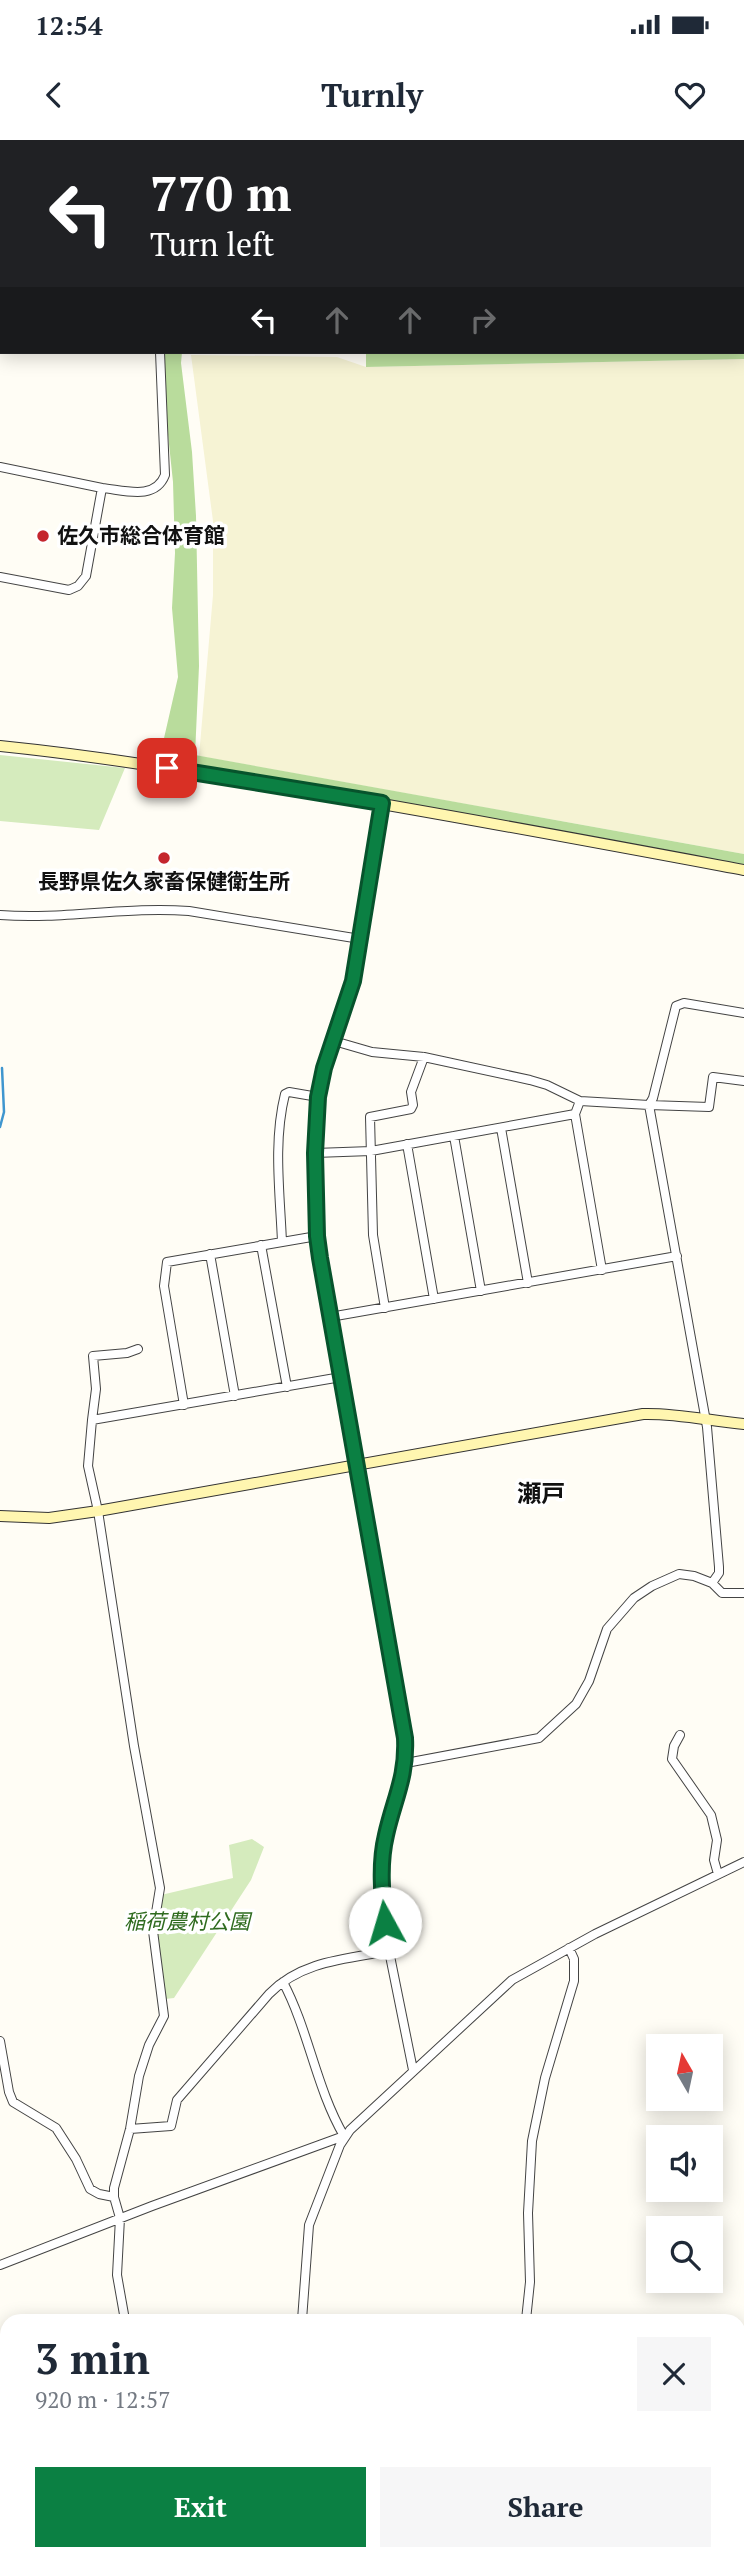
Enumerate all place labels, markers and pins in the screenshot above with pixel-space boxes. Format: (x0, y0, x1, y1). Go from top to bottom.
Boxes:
place label: 佐久市総合体育館 (57, 521, 225, 549)
marker: 佐久市総合体育館 (35, 528, 51, 544)
pin (137, 738, 197, 798)
marker: 長野県佐久家畜保健衛生所 (156, 850, 172, 866)
place label: 長野県佐久家畜保健衛生所 (38, 867, 290, 895)

